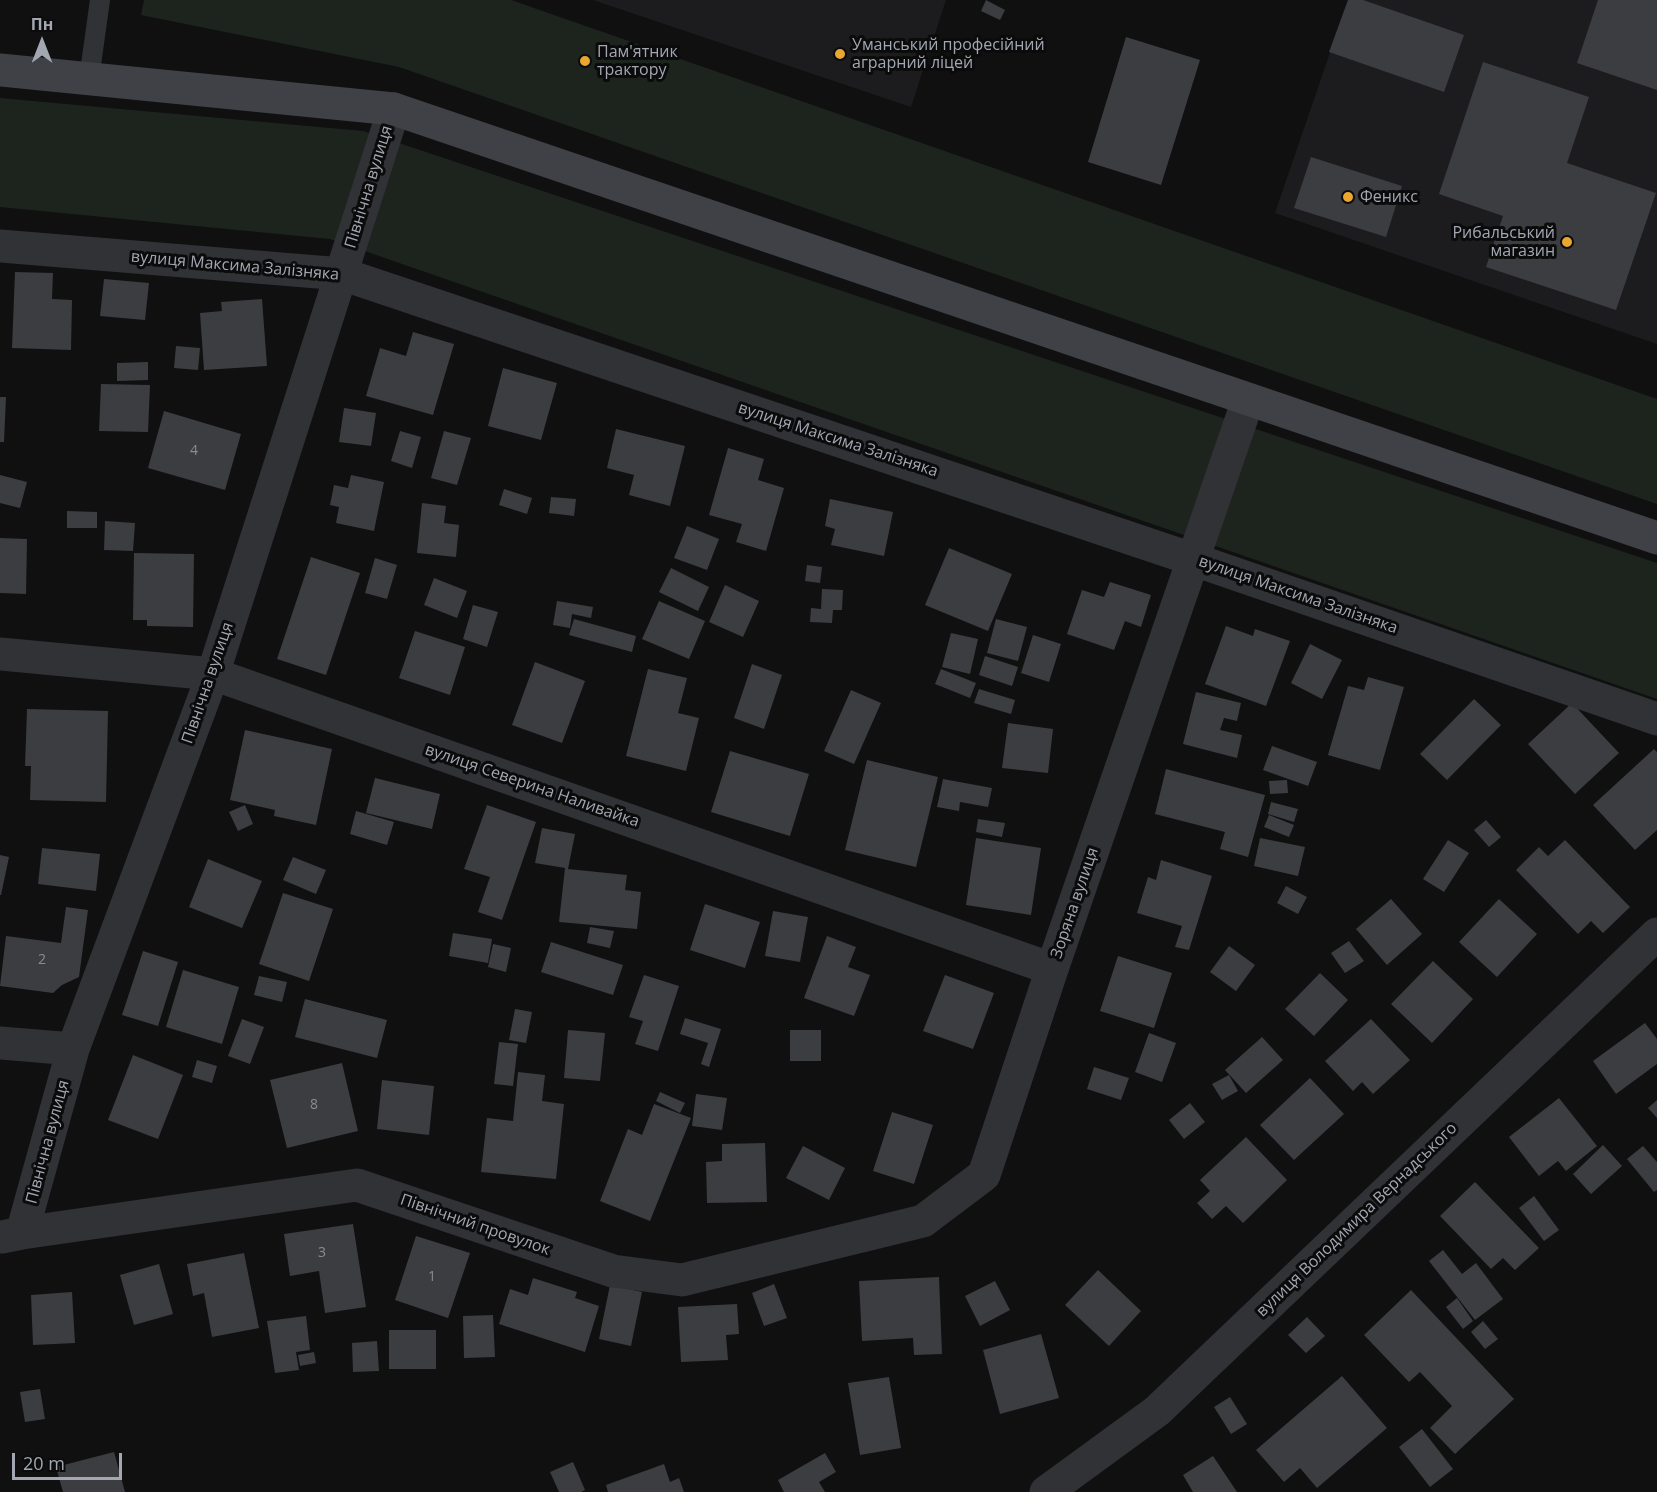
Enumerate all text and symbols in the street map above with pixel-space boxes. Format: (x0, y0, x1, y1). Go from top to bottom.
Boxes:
north arrow (12, 12, 72, 72)
text: Пн (31, 13, 53, 35)
place label: Уманський професійний аграрний ліцей (852, 35, 1045, 73)
place label: Пам'ятник трактору (597, 42, 678, 80)
marker: Уманський професійний аграрний ліцей (833, 47, 847, 61)
marker: Пам'ятник трактору (578, 54, 592, 68)
street label: Північна вулиця (341, 123, 397, 251)
place label: Феникс (1360, 187, 1418, 207)
marker: Феникс (1341, 190, 1355, 204)
place label: Рибальський магазин (1452, 223, 1555, 261)
marker: Рибальський магазин (1560, 235, 1574, 249)
street label: вулиця Максима Залізняка (130, 247, 340, 285)
street label: вулиця Максима Залізняка (736, 399, 940, 481)
house number: 4 (190, 443, 198, 459)
street label: вулиця Максима Залізняка (1196, 552, 1400, 638)
street label: Північна вулиця (178, 620, 238, 746)
street label: вулиця Северина Наливайка (422, 740, 642, 832)
street label: Зоряна вулиця (1047, 845, 1103, 961)
house number: 2 (38, 952, 46, 968)
street label: Північна вулиця (22, 1078, 74, 1206)
house number: 8 (310, 1097, 318, 1113)
street label: вулиця Володимира Вернадського (1253, 1119, 1461, 1321)
street label: Північний провулок (398, 1190, 552, 1260)
house number: 3 (318, 1245, 326, 1261)
house number: 1 (428, 1269, 436, 1285)
scale bar (15, 1441, 124, 1479)
text: 20 m (23, 1451, 65, 1475)

